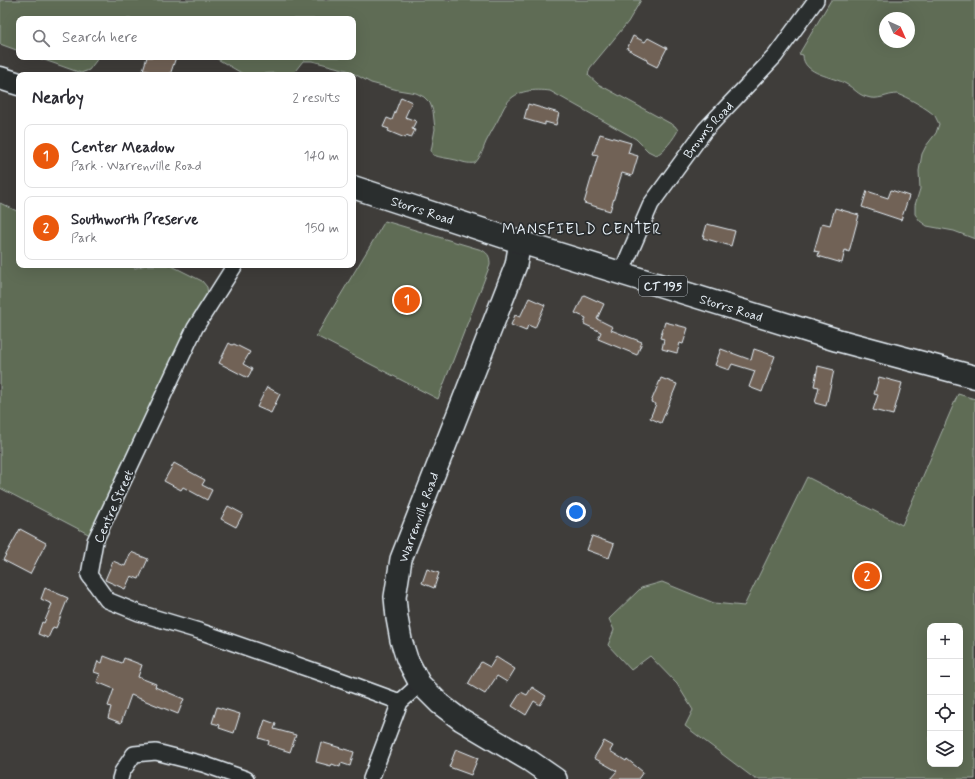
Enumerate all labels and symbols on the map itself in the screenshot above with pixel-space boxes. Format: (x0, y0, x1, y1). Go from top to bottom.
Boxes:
north arrow (879, 12, 915, 48)
street label: Browns Road (680, 98, 738, 162)
street label: Storrs Road (388, 193, 455, 230)
district label: MANSFIELD CENTER (502, 220, 662, 240)
road number: CT 195 (639, 276, 687, 296)
pin: 1 (394, 285, 420, 315)
street label: Storrs Road (697, 291, 764, 326)
street label: Centre Street (91, 467, 138, 546)
street label: Warrenville Road (395, 470, 444, 565)
your location (566, 502, 586, 522)
pin: 2 (854, 561, 880, 591)

